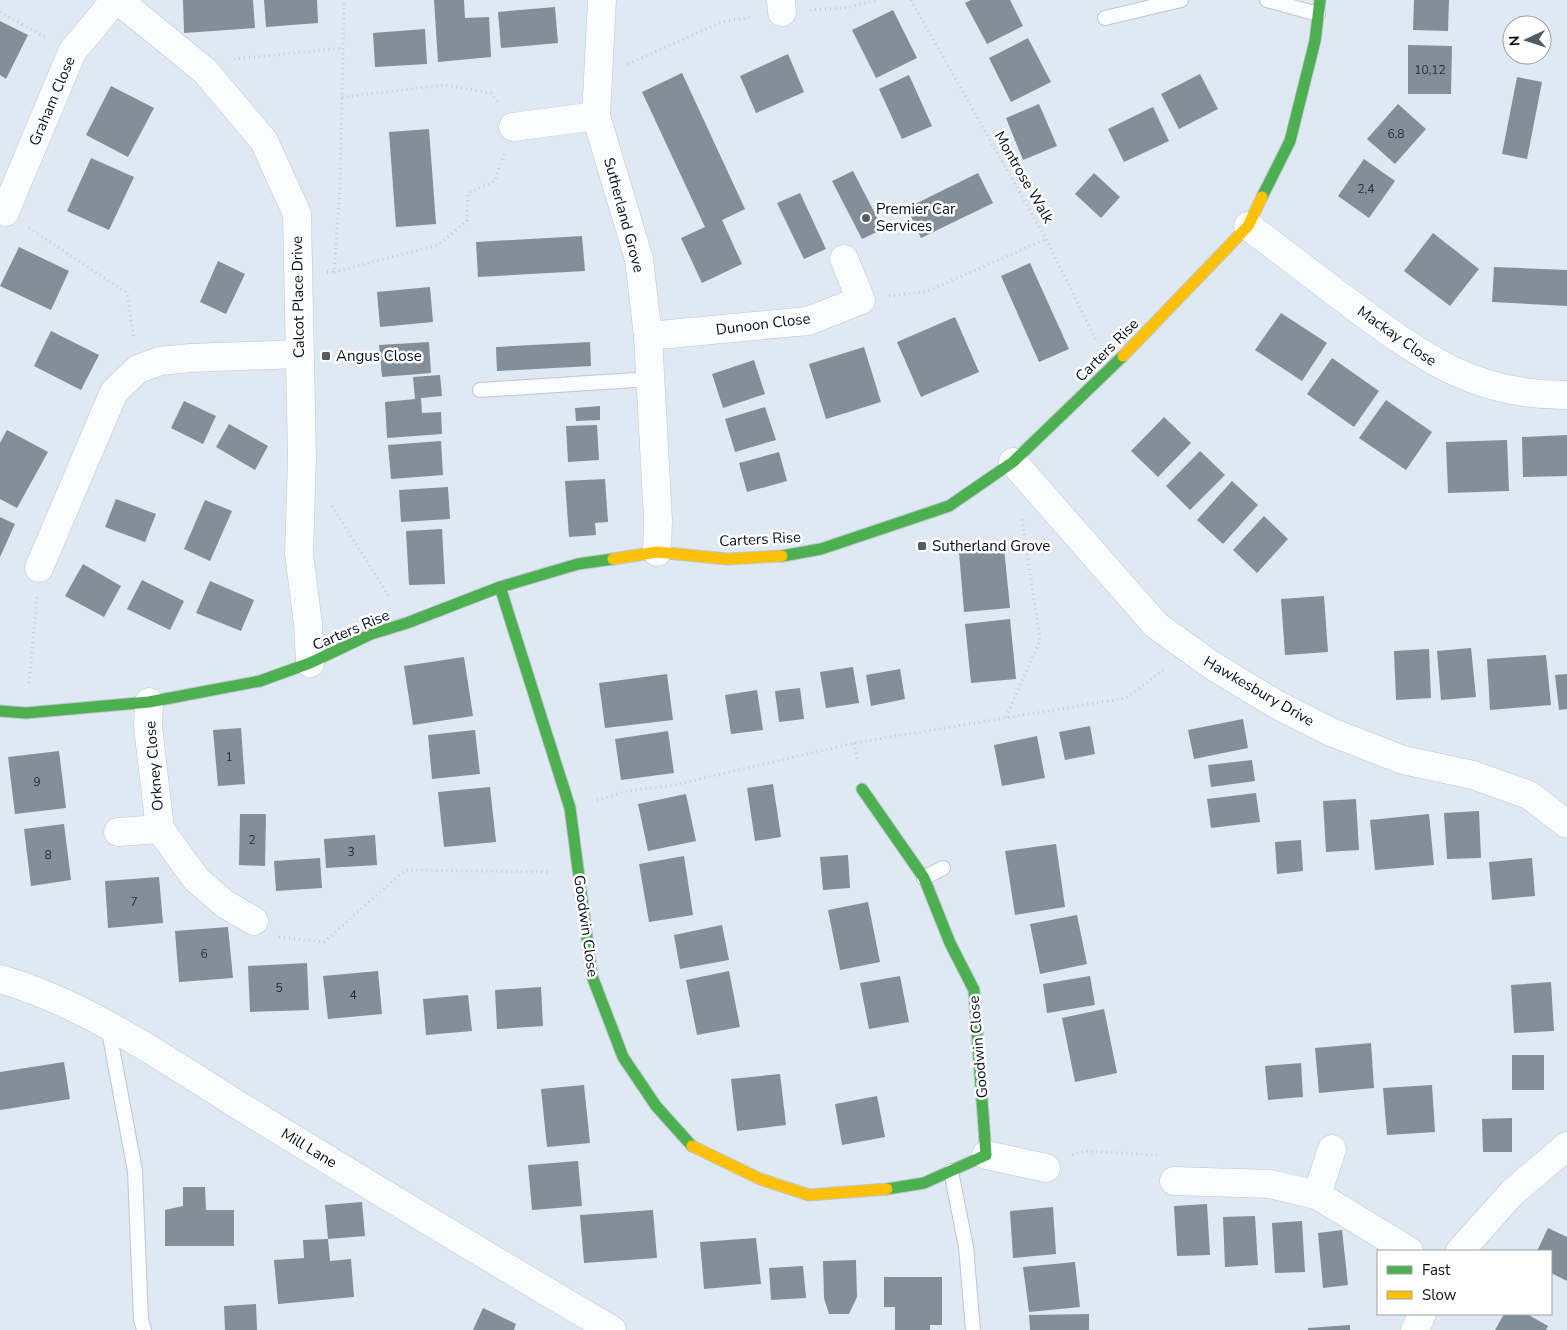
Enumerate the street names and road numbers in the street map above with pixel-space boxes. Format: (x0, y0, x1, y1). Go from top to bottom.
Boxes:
street label: Graham Close (24, 53, 80, 149)
street label: Montrose Walk (990, 127, 1059, 227)
street label: Sutherland Grove (599, 155, 649, 275)
street label: Calcot Place Drive (287, 236, 309, 358)
street label: Mackay Close (1353, 301, 1441, 371)
street label: Dunoon Close (715, 308, 811, 340)
street label: Carters Rise (1071, 314, 1143, 386)
street label: Carters Rise (719, 527, 801, 551)
street label: Carters Rise (309, 605, 393, 655)
street label: Hawkesbury Drive (1200, 651, 1318, 731)
street label: Orkney Close (140, 720, 168, 812)
street label: Goodwin Close (569, 874, 603, 978)
street label: Goodwin Close (964, 995, 992, 1099)
street label: Mill Lane (277, 1124, 341, 1172)

